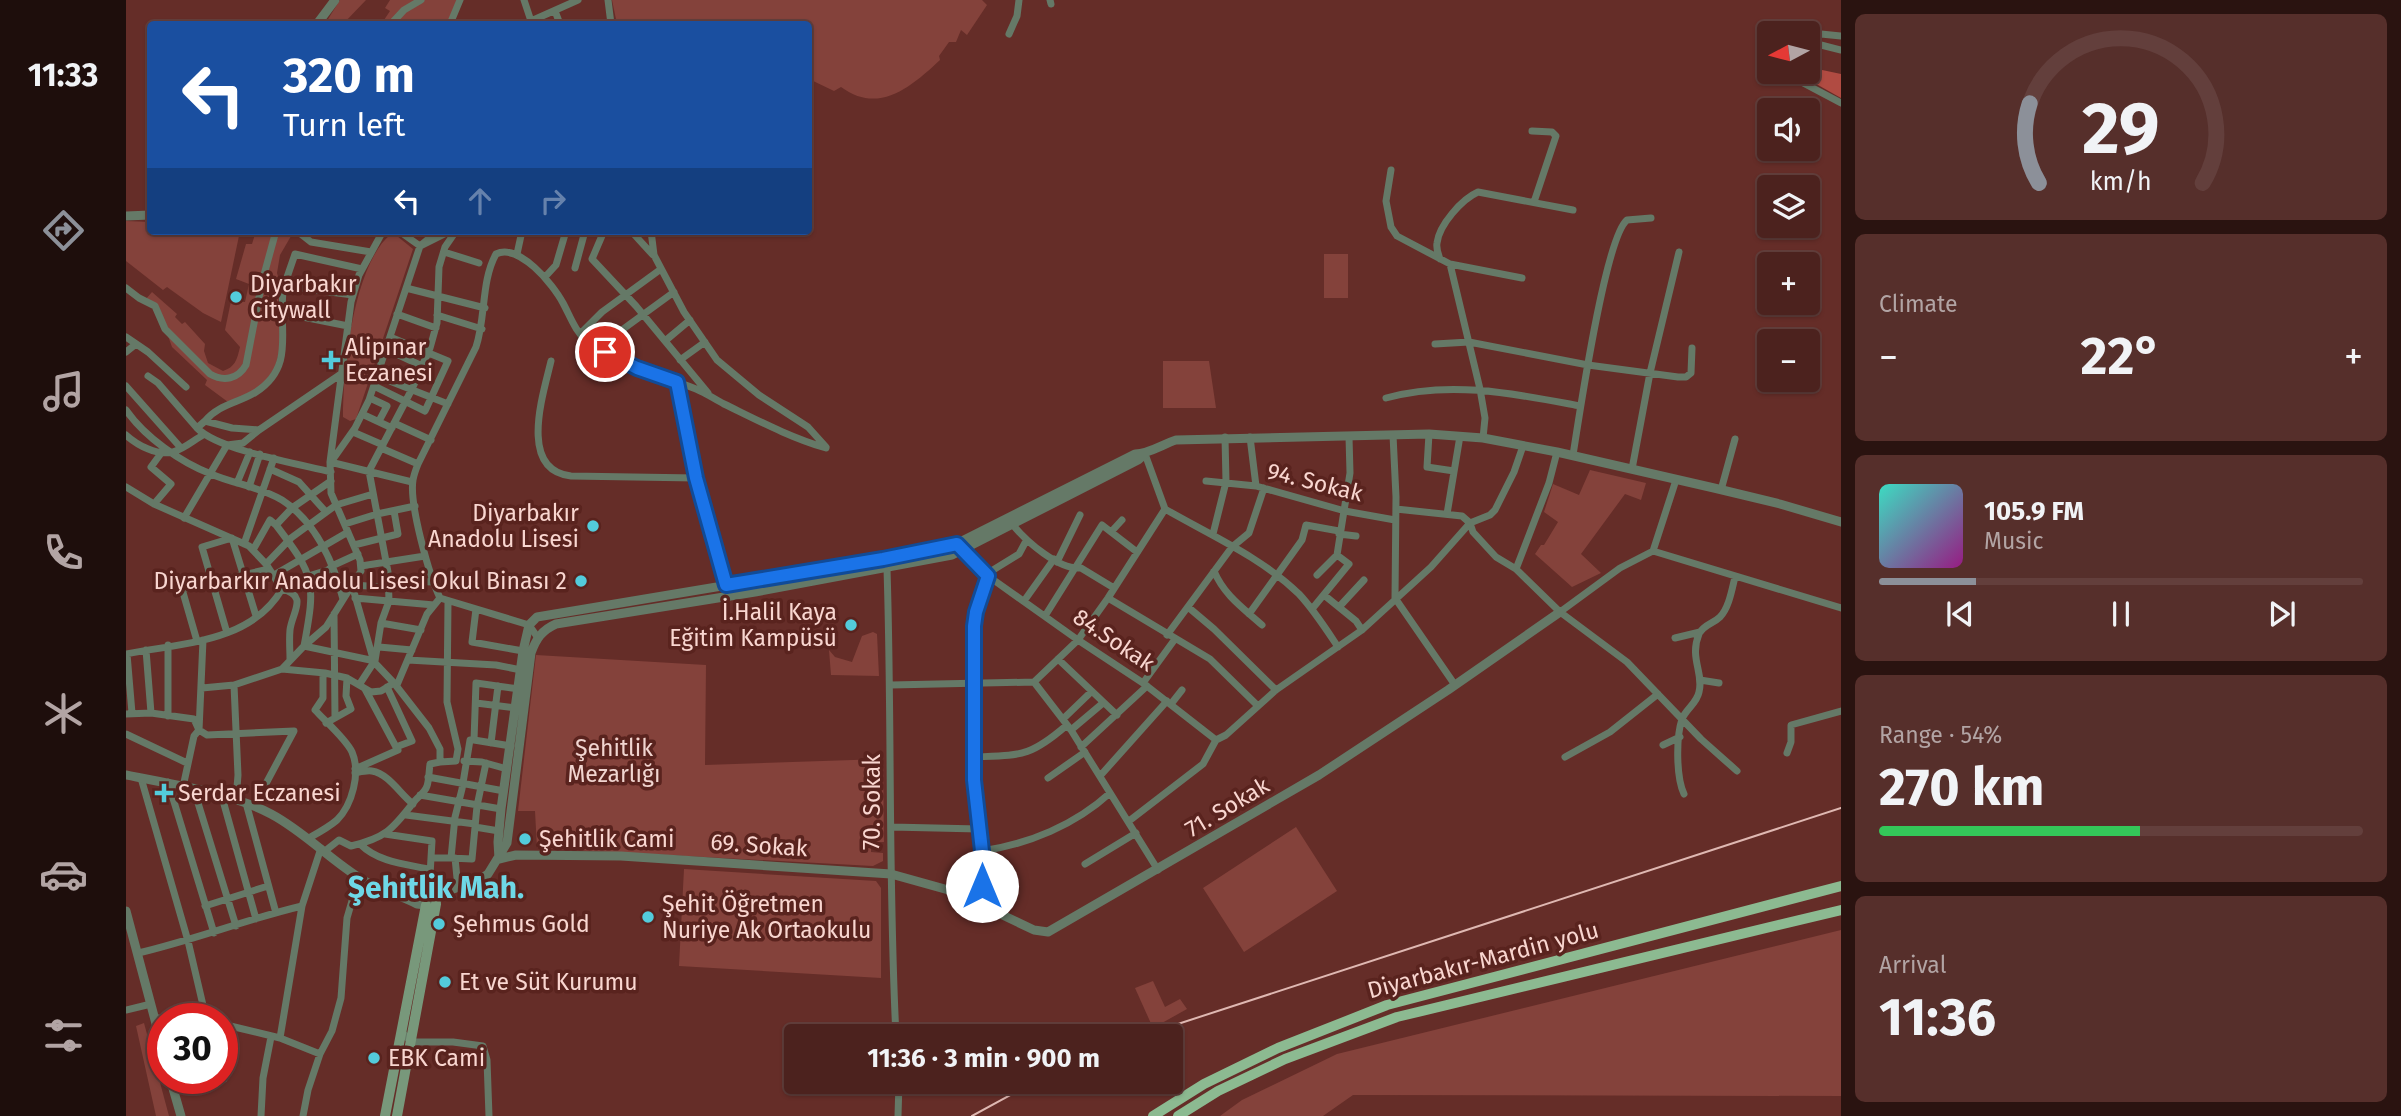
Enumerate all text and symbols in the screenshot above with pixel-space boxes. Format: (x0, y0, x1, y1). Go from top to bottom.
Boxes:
north arrow (1757, 21, 1820, 84)
map controls (1757, 21, 1820, 392)
text: 320 m (283, 46, 415, 105)
icon: left (168, 49, 259, 140)
text: 11:33 (28, 56, 98, 94)
text: 29 (2082, 86, 2160, 173)
button: sound (1757, 98, 1820, 161)
text: Turn left (283, 106, 405, 144)
text: km/h (2090, 167, 2152, 197)
button: layers (1757, 175, 1820, 238)
icon: left (388, 182, 426, 220)
icon: ahead (461, 182, 499, 220)
icon: right (534, 182, 572, 220)
icon: directions (39, 206, 88, 255)
button: + (1757, 252, 1820, 315)
place label: Diyarbakır Citywall (250, 270, 357, 324)
marker: Diyarbakır Citywall (228, 289, 244, 305)
text: Climate (1879, 290, 1958, 318)
pin (575, 322, 635, 382)
text: 22° (2081, 325, 2161, 388)
button: − (1757, 329, 1820, 392)
place label: Alipınar Eczanesi (345, 333, 433, 387)
icon: arrive (586, 333, 624, 371)
text: − (1879, 334, 1898, 380)
text: + (2344, 334, 2363, 380)
marker: Alipınar Eczanesi (323, 352, 339, 368)
icon: music (39, 367, 88, 416)
street label: 94. Sokak (1264, 457, 1366, 507)
text: 105.9 FM (1984, 496, 2084, 527)
place label: Diyarbakır Anadolu Lisesi (428, 499, 579, 553)
marker: Diyarbakır Anadolu Lisesi (585, 518, 601, 534)
text: Music (1984, 527, 2044, 555)
icon: phone (39, 528, 88, 577)
place label: Diyarbarkır Anadolu Lisesi Okul Binası 2 (154, 567, 567, 595)
marker: Diyarbarkır Anadolu Lisesi Okul Binası 2 (573, 573, 589, 589)
icon: previous (1941, 595, 1979, 633)
icon: pause (2102, 595, 2140, 633)
icon: next (2263, 595, 2301, 633)
place label: İ.Halil Kaya Eğitim Kampüsü (669, 598, 837, 652)
street label: 84.Sokak (1068, 603, 1160, 677)
marker: İ.Halil Kaya Eğitim Kampüsü (843, 617, 859, 633)
icon: climate (39, 689, 88, 738)
text: Range · 54% (1879, 721, 2002, 749)
park label: Şehitlik Mezarlığı (567, 734, 661, 788)
street label: 70. Sokak (858, 754, 886, 850)
text: 270 km (1879, 756, 2045, 819)
street label: 71. Sokak (1180, 771, 1274, 843)
place label: Serdar Eczanesi (178, 779, 341, 807)
marker: Serdar Eczanesi (156, 785, 172, 801)
place label: Şehitlik Cami (539, 825, 675, 853)
street label: 69. Sokak (709, 828, 809, 862)
marker: Şehitlik Cami (517, 831, 533, 847)
position arrow (945, 849, 1019, 923)
icon: car (39, 850, 88, 899)
district label: Şehitlik Mah. (348, 870, 524, 906)
place label: Şehit Öğretmen Nuriye Ak Ortaokulu (662, 890, 871, 944)
marker: Şehit Öğretmen Nuriye Ak Ortaokulu (640, 909, 656, 925)
place label: Şehmus Gold (453, 910, 590, 938)
marker: Şehmus Gold (431, 916, 447, 932)
street label: Diyarbakır-Mardin yolu (1364, 916, 1602, 1004)
text: Arrival (1879, 951, 1946, 979)
place label: Et ve Süt Kurumu (459, 968, 638, 996)
marker: Et ve Süt Kurumu (437, 974, 453, 990)
text: 11:36 (1879, 986, 1996, 1049)
speed limit sign: 30 (147, 1003, 238, 1094)
icon: filters (39, 1011, 88, 1060)
text: 11:36 · 3 min · 900 m (867, 1043, 1100, 1074)
place label: EBK Cami (388, 1044, 485, 1072)
marker: EBK Cami (366, 1050, 382, 1066)

